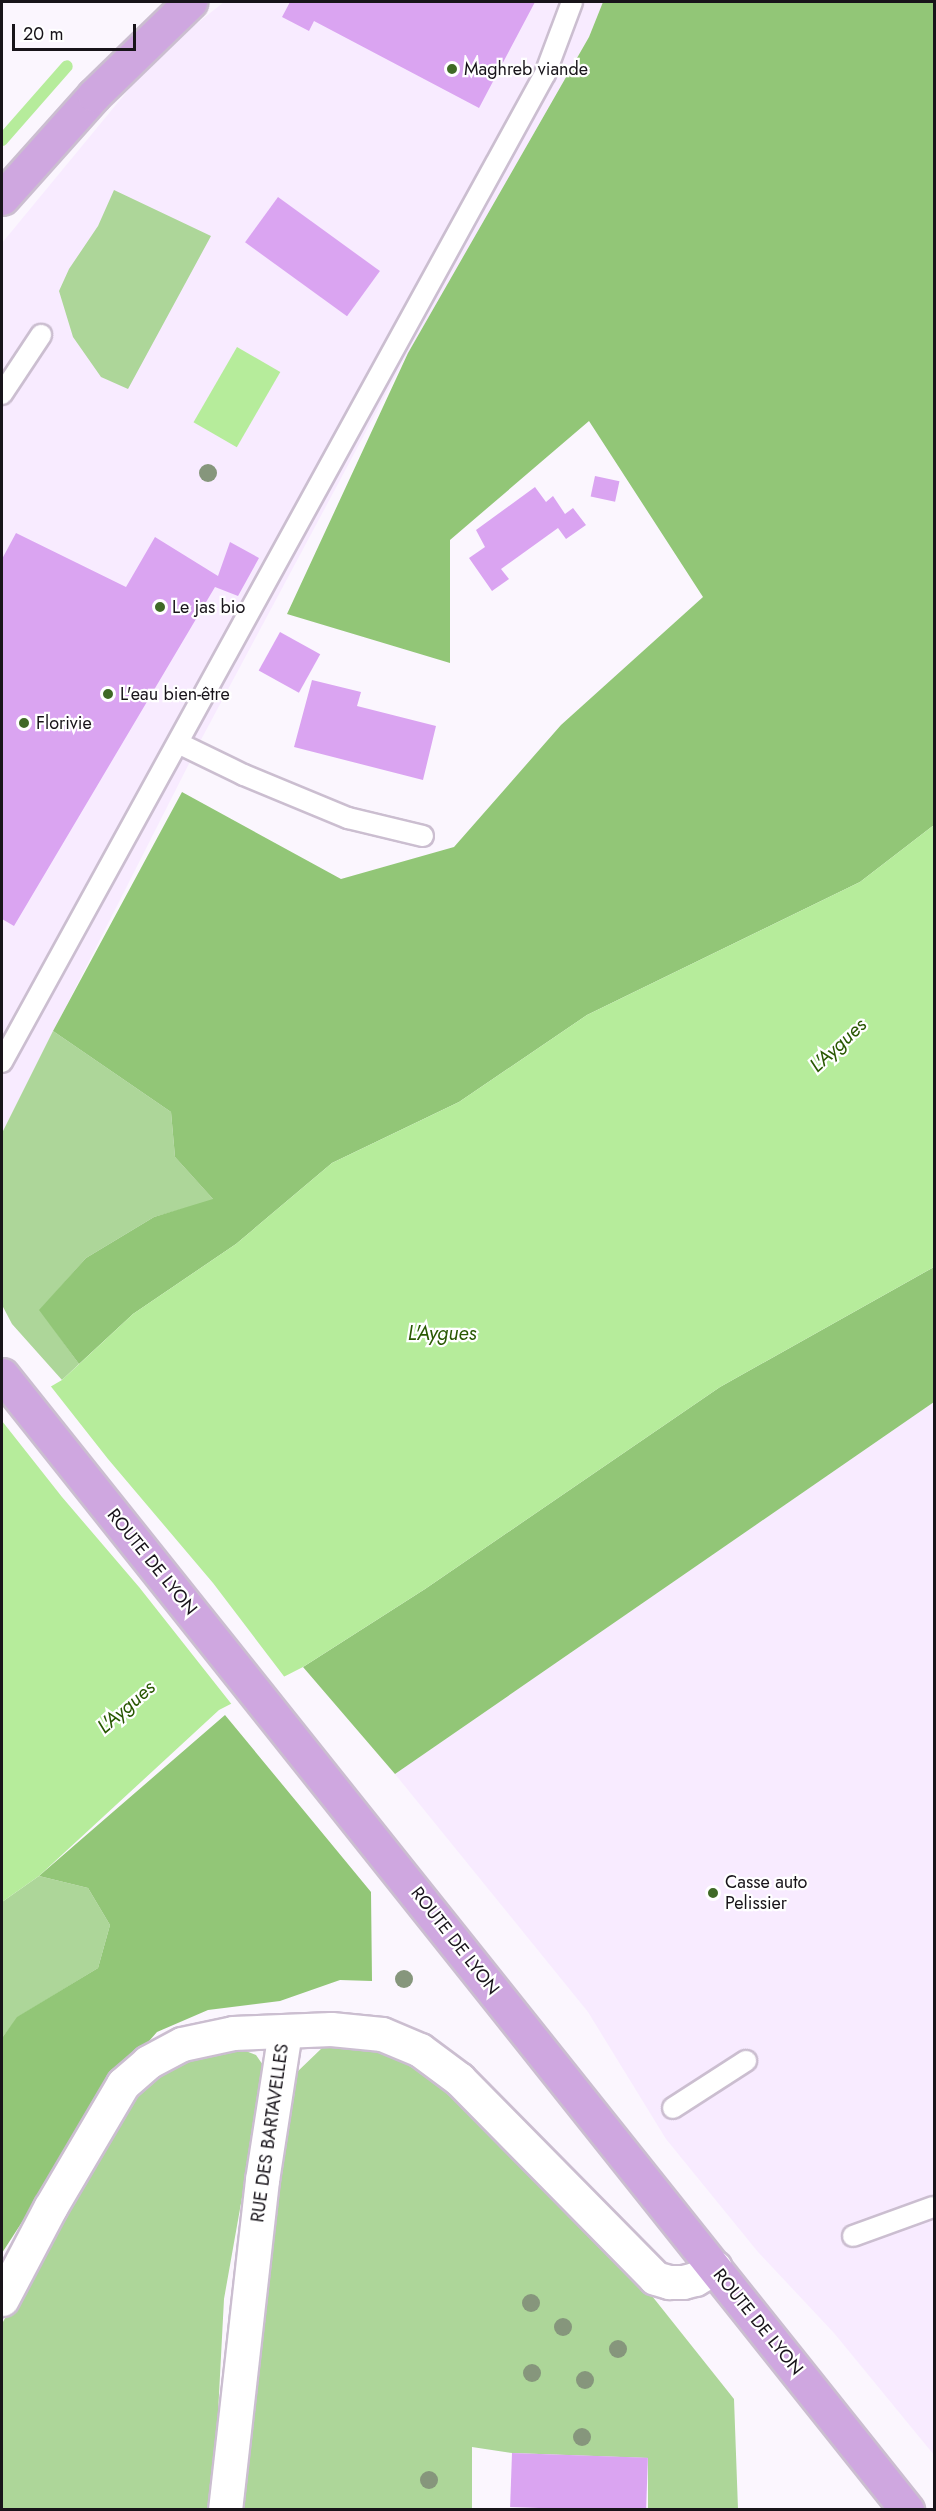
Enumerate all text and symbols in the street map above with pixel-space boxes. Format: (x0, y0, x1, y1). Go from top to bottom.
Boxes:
scale bar (15, 12, 140, 50)
text: 20 m (23, 21, 63, 47)
place label: Maghreb viande (464, 58, 588, 80)
marker: Maghreb viande (445, 62, 459, 76)
place label: Le jas bio (172, 596, 245, 618)
marker: Le jas bio (153, 600, 167, 614)
place label: L'eau bien-être (120, 683, 230, 705)
marker: L'eau bien-être (101, 687, 115, 701)
place label: Florivie (36, 712, 92, 734)
marker: Florivie (17, 716, 31, 730)
water label: L'Aygues (805, 1013, 871, 1077)
water label: L'Aygues (408, 1321, 476, 1345)
street label: ROUTE DE LYON (102, 1504, 202, 1620)
water label: L'Aygues (92, 1675, 160, 1739)
place label: Casse auto Pelissier (725, 1872, 807, 1914)
street label: ROUTE DE LYON (406, 1883, 504, 1999)
marker: Casse auto Pelissier (706, 1886, 720, 1900)
street label: RUE DES BARTAVELLES (247, 2042, 293, 2224)
street label: ROUTE DE LYON (708, 2264, 808, 2380)

